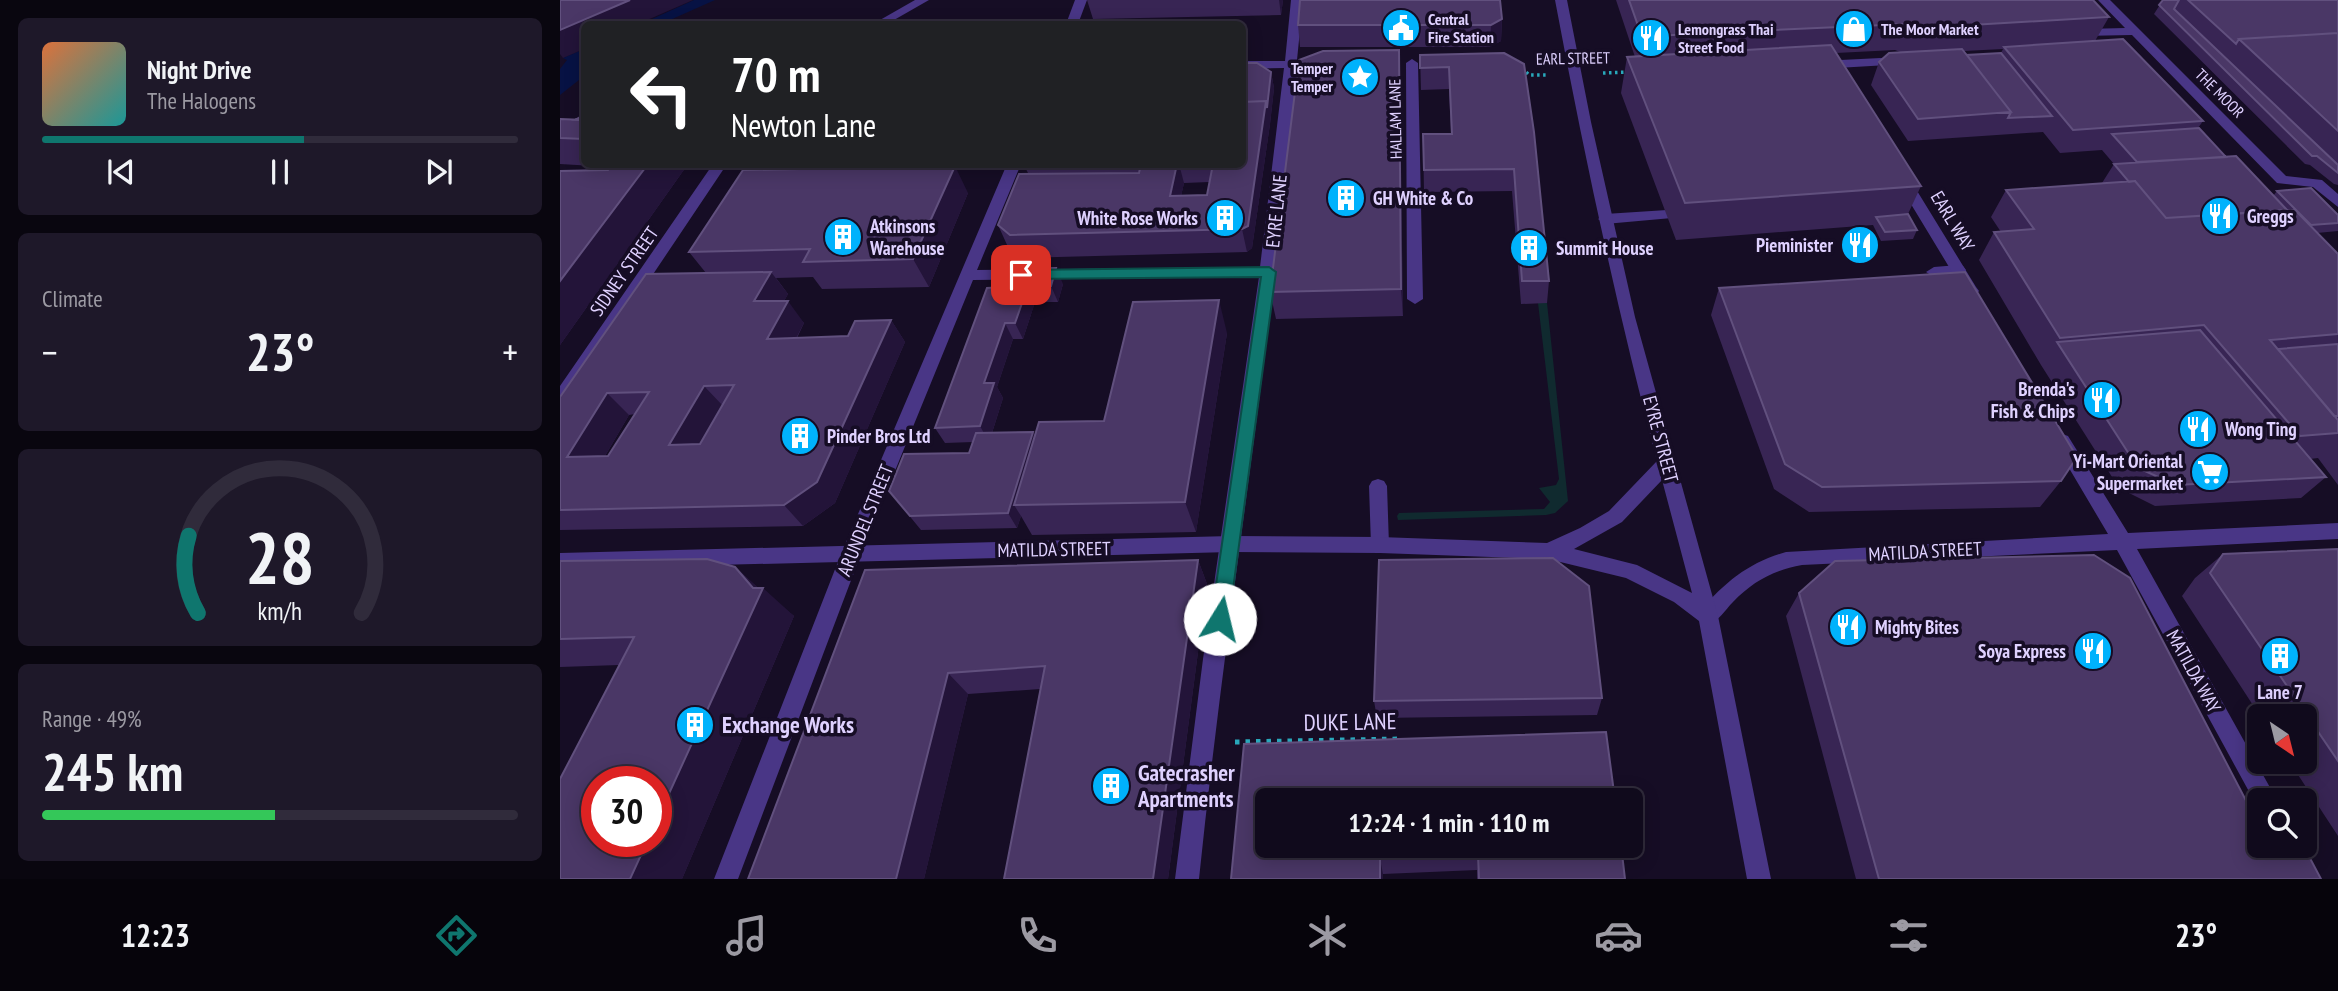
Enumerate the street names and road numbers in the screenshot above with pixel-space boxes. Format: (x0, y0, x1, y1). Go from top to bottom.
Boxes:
street label: EARL STREET (1536, 47, 1610, 69)
street label: THE MOOR (2191, 64, 2249, 122)
street label: HALLAM LANE (1384, 78, 1406, 159)
street label: EYRE LANE (1260, 173, 1292, 249)
street label: EARL WAY (1926, 187, 1980, 256)
street label: SIDNEY STREET (584, 221, 664, 320)
street label: EYRE STREET (1638, 393, 1684, 485)
street label: ARUNDEL STREET (832, 460, 898, 579)
street label: MATILDA STREET (997, 536, 1111, 562)
street label: MATILDA STREET (1868, 536, 1983, 566)
street label: MATILDA WAY (2161, 625, 2227, 717)
street label: DUKE LANE (1303, 706, 1397, 737)

